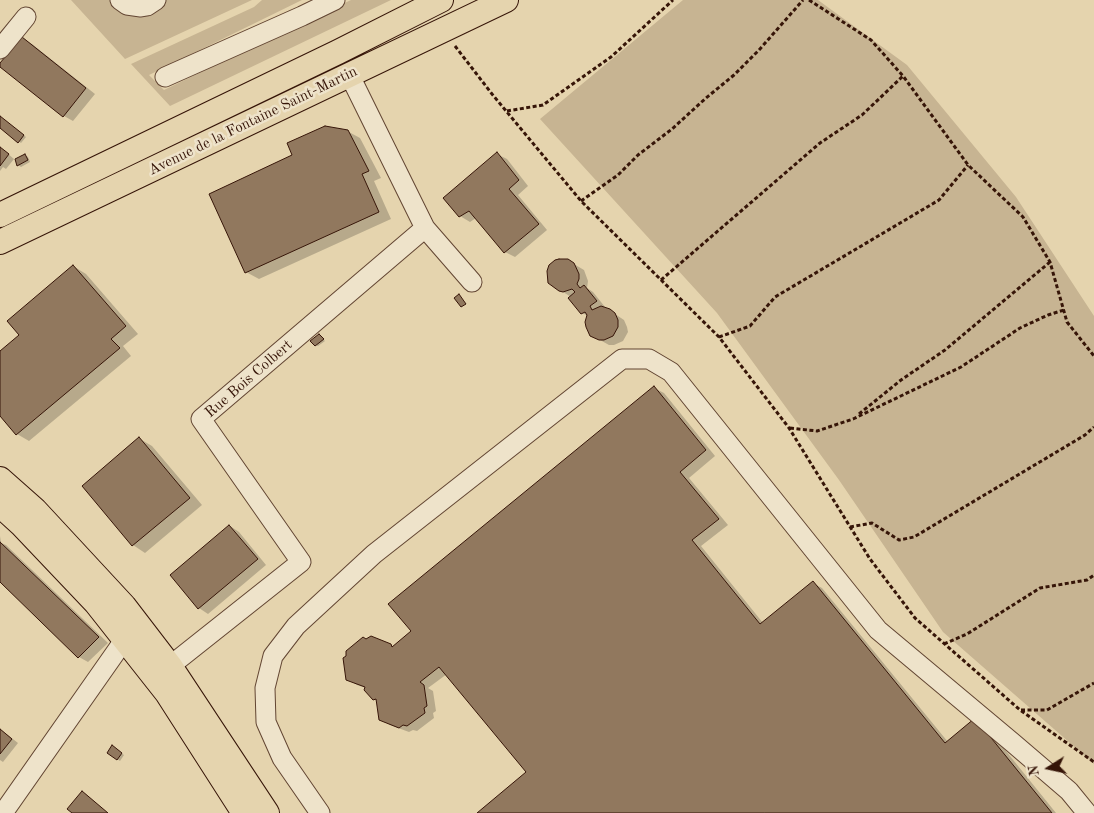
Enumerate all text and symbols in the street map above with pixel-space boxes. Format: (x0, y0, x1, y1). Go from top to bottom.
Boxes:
street label: Avenue de la Fontaine Saint-Martin (146, 62, 360, 180)
street label: Rue Bois Colbert (202, 336, 296, 422)
north arrow (1024, 743, 1074, 793)
text: N (1026, 764, 1042, 777)

